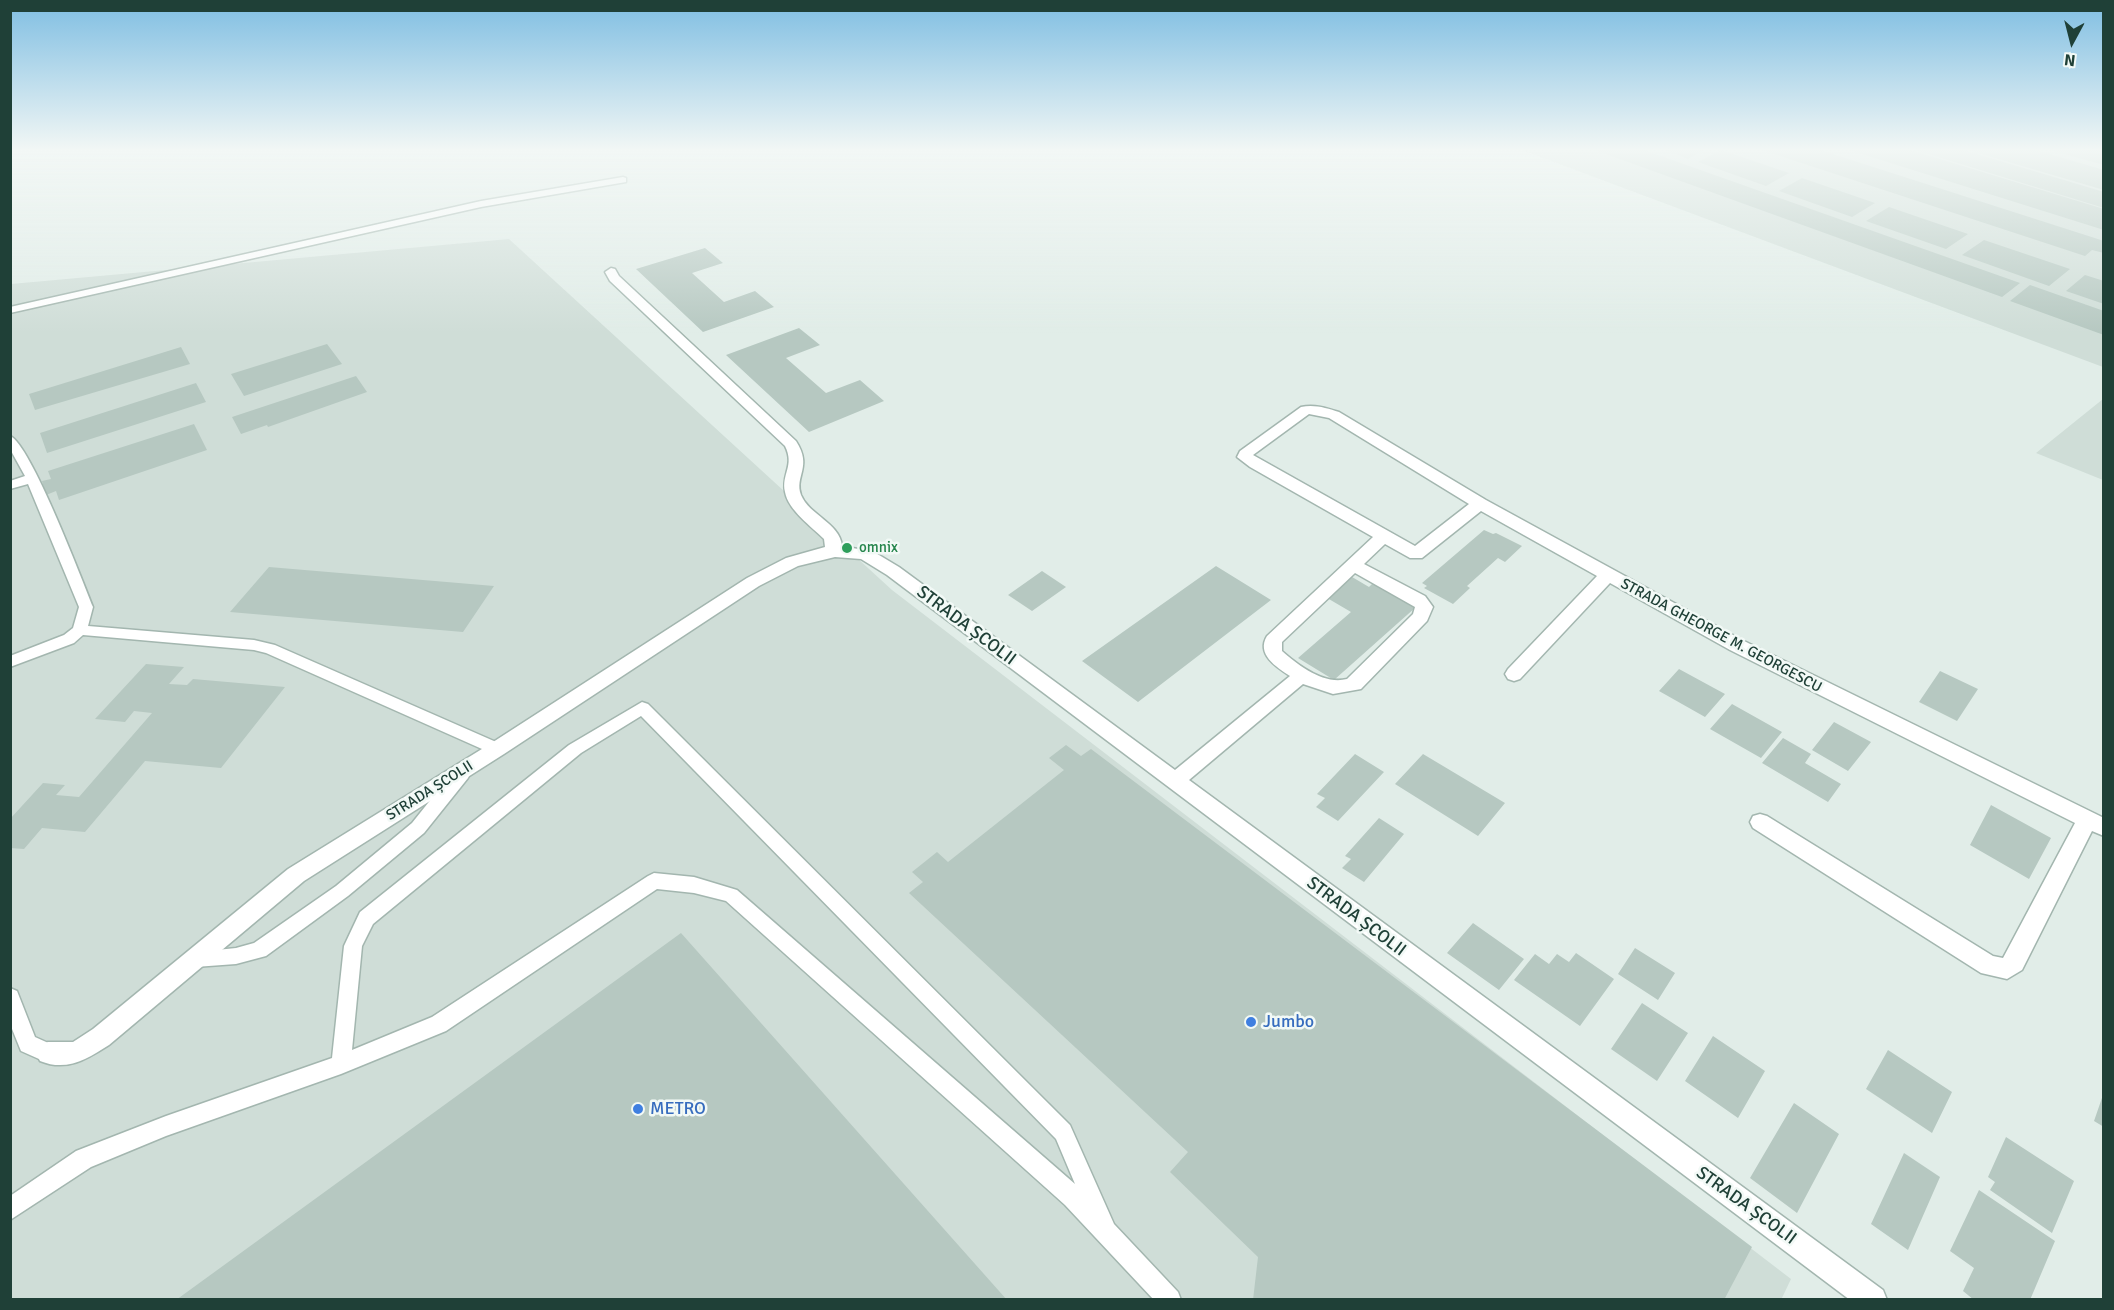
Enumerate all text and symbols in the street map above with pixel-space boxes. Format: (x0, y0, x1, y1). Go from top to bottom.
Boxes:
north arrow (2042, 12, 2102, 72)
text: N (2063, 49, 2077, 70)
place label: omnix (859, 539, 898, 557)
marker: omnix (840, 541, 854, 555)
street label: STRADA GHEORGE M. GEORGESCU (1617, 575, 1825, 697)
street label: STRADA ȘCOLII (912, 582, 1020, 670)
street label: STRADA ȘCOLII (383, 757, 477, 825)
street label: STRADA ȘCOLII (1302, 873, 1410, 961)
place label: Jumbo (1263, 1011, 1314, 1033)
marker: Jumbo (1244, 1015, 1258, 1029)
place label: METRO (650, 1098, 706, 1120)
marker: METRO (631, 1102, 645, 1116)
street label: STRADA ȘCOLII (1692, 1162, 1800, 1250)

